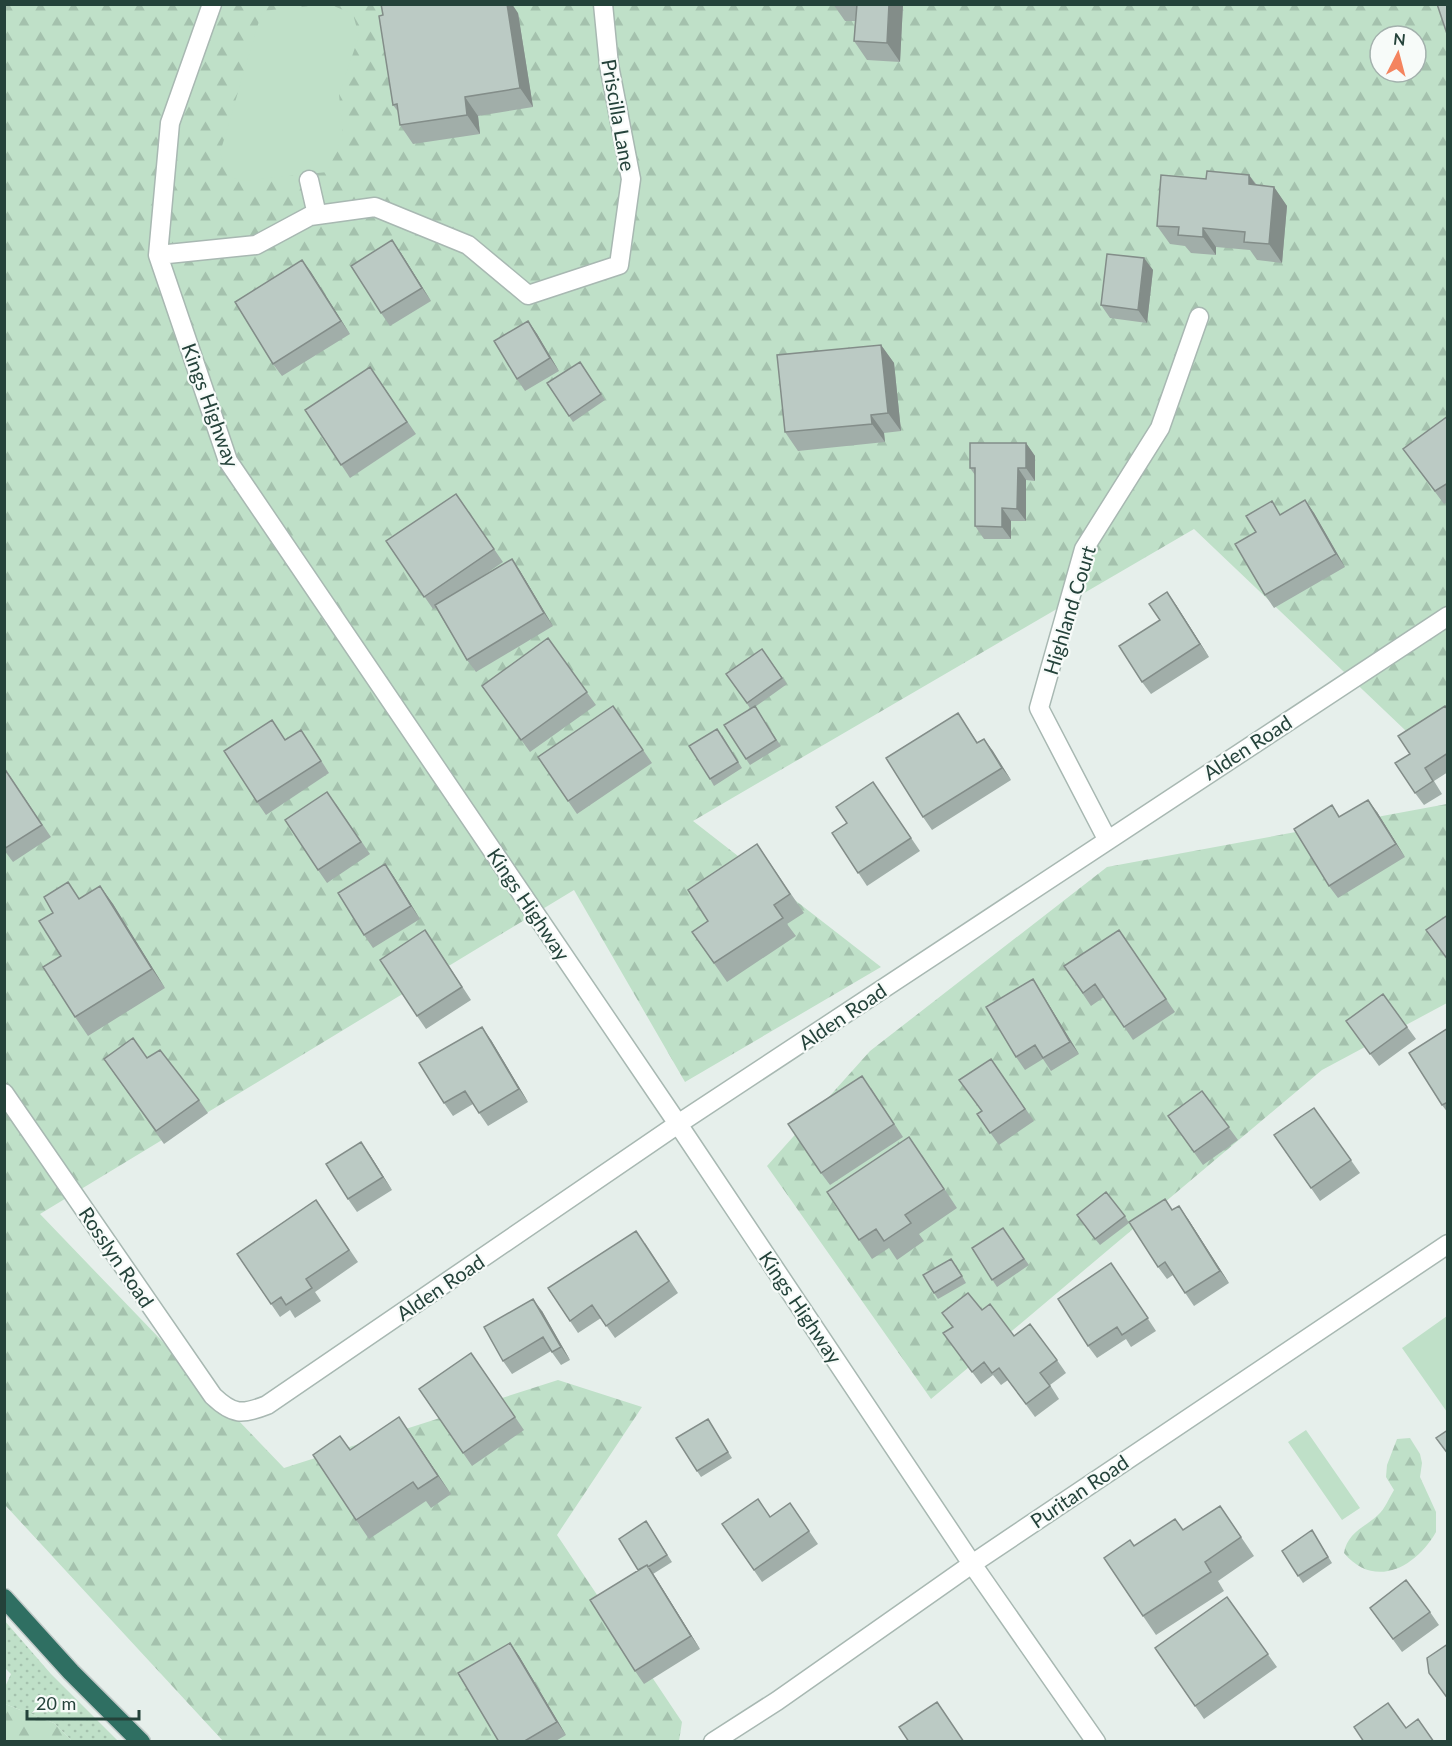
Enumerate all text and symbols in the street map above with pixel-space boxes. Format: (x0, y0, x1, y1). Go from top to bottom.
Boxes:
north arrow (1368, 24, 1428, 84)
text: N (1392, 28, 1407, 49)
street label: Priscilla Lane (597, 57, 641, 173)
street label: Kings Highway (177, 340, 245, 471)
street label: Highland Court (1038, 543, 1100, 677)
street label: Alden Road (1198, 710, 1296, 784)
street label: Kings Highway (483, 843, 576, 965)
street label: Alden Road (794, 978, 890, 1054)
street label: Rosslyn Road (75, 1202, 159, 1312)
street label: Kings Highway (755, 1246, 848, 1368)
street label: Alden Road (392, 1249, 488, 1325)
street label: Puritan Road (1025, 1449, 1133, 1533)
scale bar (27, 1683, 140, 1721)
text: 20 m (36, 1692, 76, 1714)

